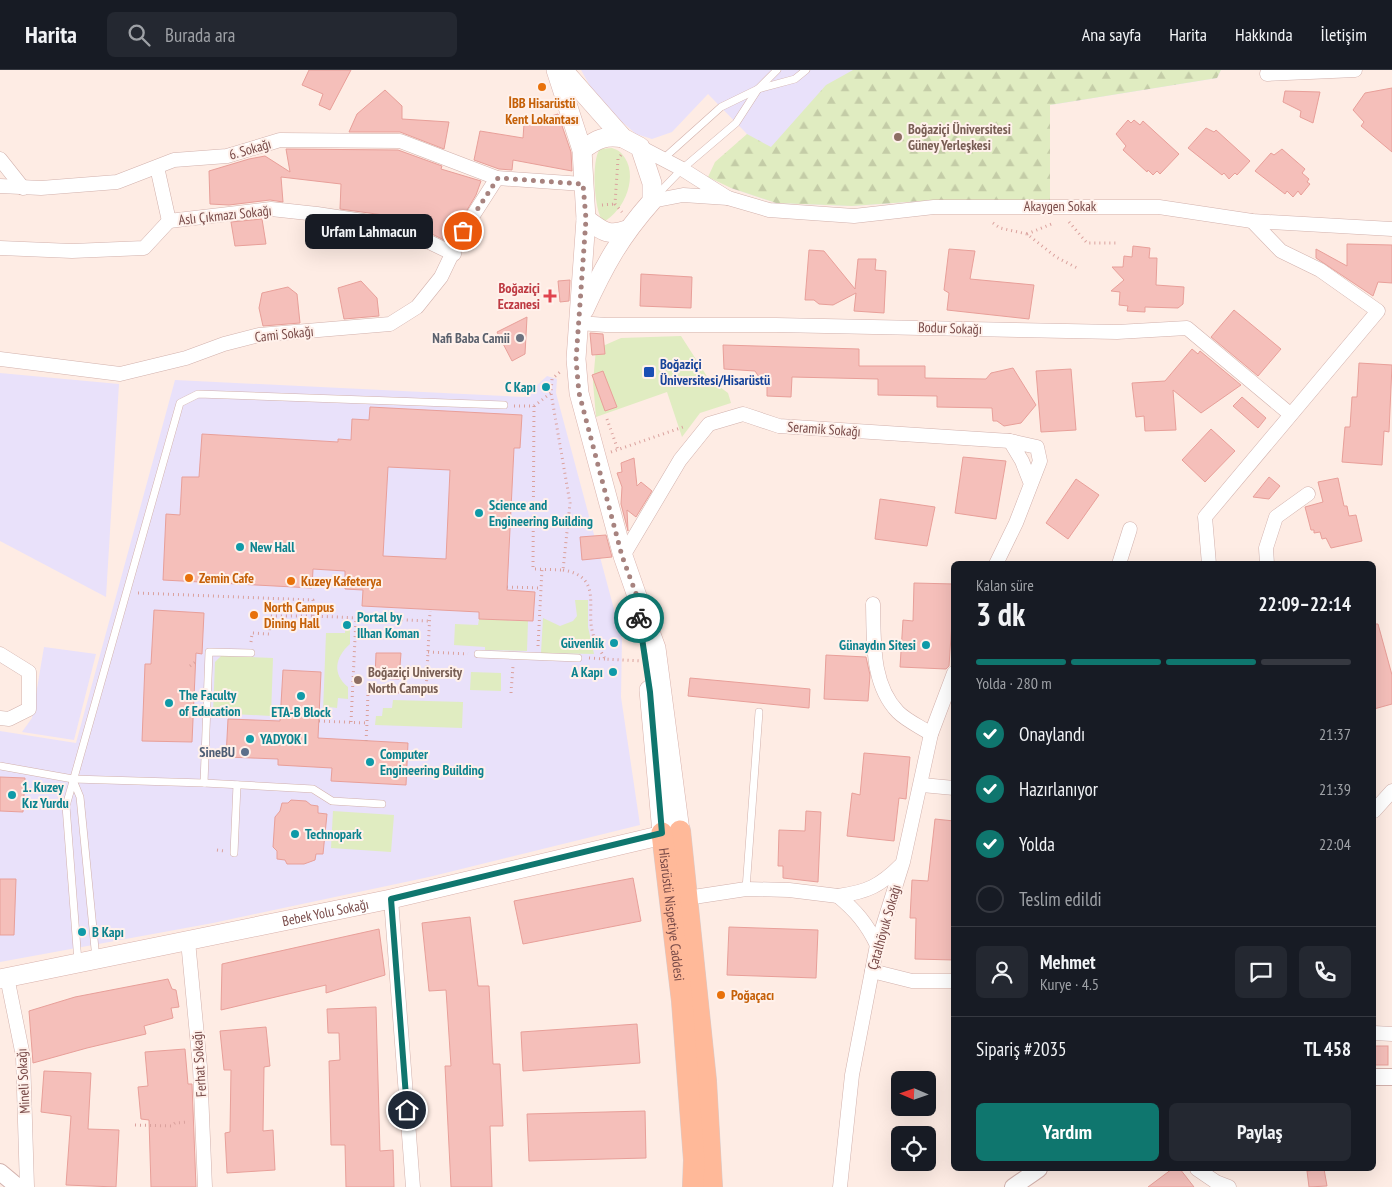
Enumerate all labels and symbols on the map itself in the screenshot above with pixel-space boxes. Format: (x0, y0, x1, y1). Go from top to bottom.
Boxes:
marker: İBB Hisarüstü Kent Lokantası (536, 81, 548, 93)
place label: İBB Hisarüstü Kent Lokantası (505, 94, 579, 128)
place label: Boğaziçi Üniversitesi Güney Yerleşkesi (908, 120, 1011, 154)
marker: Boğaziçi Üniversitesi Güney Yerleşkesi (892, 131, 904, 143)
street label: 6. Sokağı (227, 134, 273, 164)
street label: Akaygen Sokak (1024, 197, 1097, 215)
street label: Aslı Çıkmazı Sokağı (178, 201, 272, 229)
pin (442, 210, 484, 252)
callout: Urfam Lahmacun (306, 214, 433, 248)
place label: Boğaziçi Eczanesi (498, 279, 540, 313)
marker: Boğaziçi Eczanesi (544, 290, 556, 302)
street label: Bodur Sokağı (918, 318, 982, 338)
street label: Cami Sokağı (254, 322, 314, 346)
place label: Nafi Baba Camii (432, 329, 510, 347)
marker: Nafi Baba Camii (514, 332, 526, 344)
place label: Boğaziçi Üniversitesi/Hisarüstü (660, 355, 770, 389)
marker: Boğaziçi Üniversitesi/Hisarüstü (642, 365, 656, 379)
place label: C Kapı (505, 378, 536, 396)
marker: C Kapı (540, 381, 552, 393)
street label: Seramik Sokağı (787, 417, 861, 441)
place label: Science and Engineering Building (489, 496, 593, 530)
marker: Science and Engineering Building (473, 507, 485, 519)
place label: New Hall (250, 538, 295, 556)
marker: New Hall (234, 541, 246, 553)
place label: Zemin Cafe (199, 569, 254, 587)
marker: Zemin Cafe (183, 572, 195, 584)
place label: Kuzey Kafeterya (301, 572, 382, 590)
marker: Kuzey Kafeterya (285, 575, 297, 587)
courier (614, 593, 664, 643)
place label: North Campus Dining Hall (264, 598, 334, 632)
place label: Portal by Ilhan Koman (357, 608, 419, 642)
marker: North Campus Dining Hall (248, 609, 260, 621)
marker: Portal by Ilhan Koman (341, 619, 353, 631)
place label: Güvenlik (561, 634, 604, 652)
place label: Günaydın Sitesi (839, 636, 916, 654)
marker: Güvenlik (608, 637, 620, 649)
marker: Günaydın Sitesi (920, 639, 932, 651)
place label: Boğaziçi University North Campus (368, 663, 463, 697)
place label: A Kapı (570, 663, 603, 681)
marker: A Kapı (607, 666, 619, 678)
marker: Boğaziçi University North Campus (352, 674, 364, 686)
place label: The Faculty of Education (179, 686, 241, 720)
marker: ETA-B Block (295, 690, 307, 702)
marker: The Faculty of Education (163, 697, 175, 709)
place label: ETA-B Block (271, 703, 331, 721)
place label: YADYOK I (259, 730, 307, 748)
marker: YADYOK I (244, 733, 256, 745)
place label: SineBU (199, 743, 235, 761)
place label: Computer Engineering Building (380, 745, 484, 779)
marker: SineBU (239, 746, 251, 758)
marker: Computer Engineering Building (364, 756, 376, 768)
place label: 1. Kuzey Kız Yurdu (22, 778, 69, 812)
marker: 1. Kuzey Kız Yurdu (6, 789, 18, 801)
place label: Technopark (305, 825, 362, 843)
marker: Technopark (289, 828, 301, 840)
street label: Hisarüstü Nispetiye Caddesi (655, 847, 689, 982)
street label: Çatalhöyuk Sokağı (863, 882, 905, 972)
street label: Bebek Yolu Sokağı (280, 895, 370, 930)
place label: B Kapı (92, 923, 124, 941)
marker: B Kapı (76, 926, 88, 938)
place label: Poğaçacı (731, 986, 774, 1004)
marker: Poğaçacı (715, 989, 727, 1001)
street label: Ferhat Sokağı (188, 1030, 210, 1098)
street label: Mineli Sokağı (12, 1048, 34, 1114)
north arrow (891, 1071, 936, 1116)
pin (386, 1089, 428, 1131)

